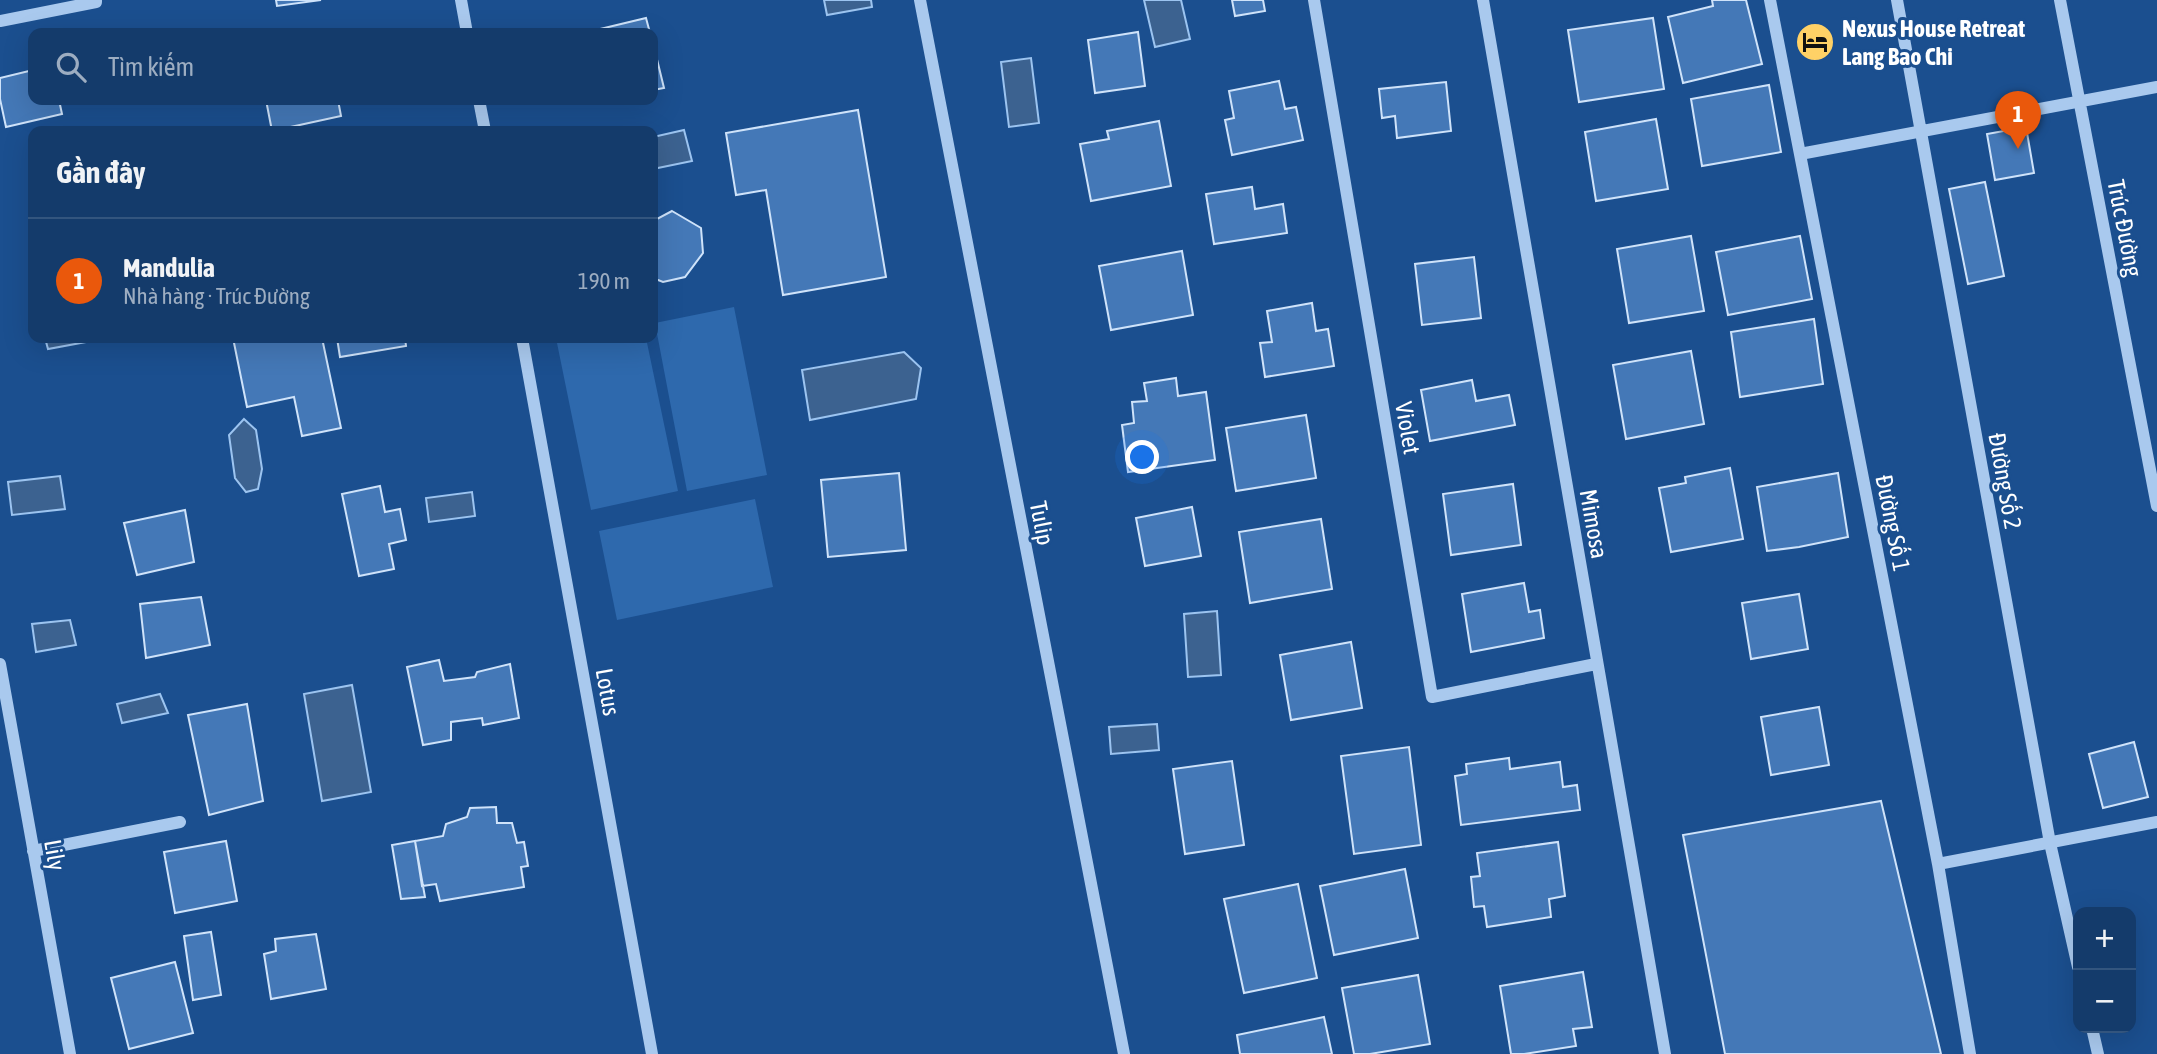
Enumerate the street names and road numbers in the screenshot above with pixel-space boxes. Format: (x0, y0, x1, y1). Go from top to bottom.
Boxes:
street label: Trúc Đường (2102, 177, 2148, 279)
street label: Violet (1390, 400, 1426, 456)
street label: Đường Số 2 (1983, 431, 2027, 531)
street label: Đường Số 1 (1870, 473, 1916, 573)
street label: Mimosa (1575, 487, 1613, 561)
street label: Tulip (1025, 499, 1059, 547)
street label: Lotus (591, 666, 625, 718)
street label: Lily (39, 837, 71, 873)

